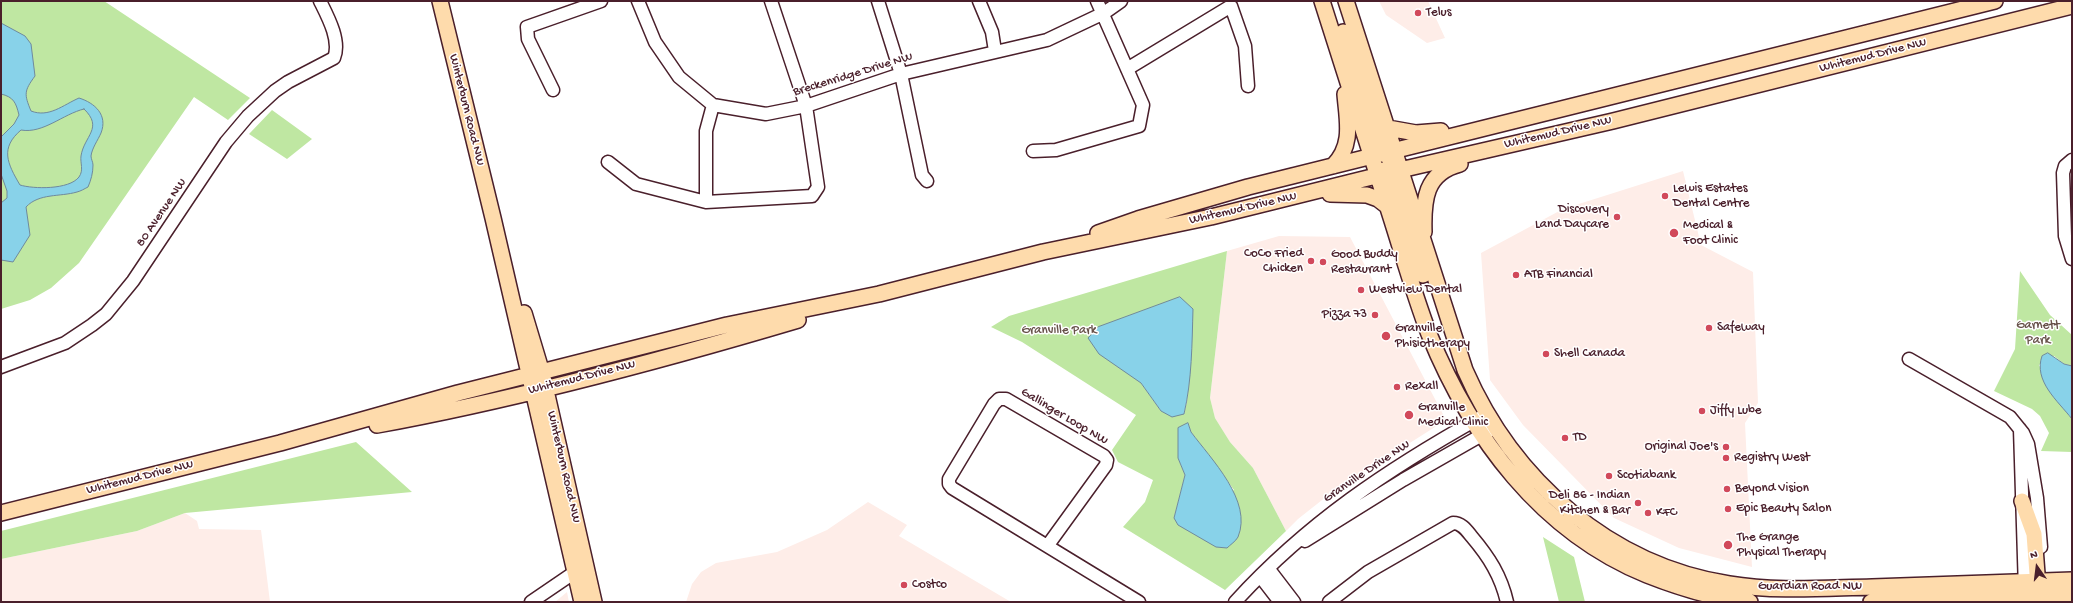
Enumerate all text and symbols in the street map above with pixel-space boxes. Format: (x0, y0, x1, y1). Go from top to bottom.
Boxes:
place label: Telus (1426, 5, 1451, 21)
marker: Telus (1413, 8, 1423, 18)
street label: Whitemud Drive NW (1818, 35, 1928, 77)
street label: Breckenridge Drive NW (791, 49, 915, 101)
street label: Winterburn Road NW (445, 53, 487, 167)
street label: Whitemud Drive NW (1503, 113, 1613, 153)
street label: 80 Avenue NW (133, 176, 191, 250)
place label: Lewis Estates Dental Centre (1673, 181, 1749, 212)
street label: Whitemud Drive NW (1188, 189, 1298, 229)
marker: Lewis Estates Dental Centre (1660, 191, 1670, 201)
place label: Discovery Land Daycare (1535, 202, 1609, 233)
marker: Discovery Land Daycare (1612, 212, 1622, 222)
place label: Medical & Foot Clinic (1683, 218, 1738, 249)
marker: Medical & Foot Clinic (1668, 227, 1680, 239)
place label: CoCo Fried Chicken (1244, 246, 1303, 277)
place label: Good Buddy Restaurant (1331, 247, 1398, 278)
marker: CoCo Fried Chicken (1306, 256, 1316, 266)
marker: Good Buddy Restaurant (1318, 257, 1328, 267)
place label: ATB Financial (1524, 267, 1593, 283)
marker: ATB Financial (1511, 270, 1521, 280)
place label: Westview Dental (1369, 282, 1462, 298)
marker: Westview Dental (1356, 285, 1366, 295)
place label: Pizza 73 (1322, 307, 1367, 323)
marker: Pizza 73 (1370, 310, 1380, 320)
park label: Garnett Park (2016, 318, 2060, 349)
place label: Safeway (1717, 320, 1765, 336)
place label: Granville Phisiotherapy (1395, 321, 1470, 352)
park label: Granville Park (1021, 323, 1097, 339)
marker: Safeway (1704, 323, 1714, 333)
marker: Granville Phisiotherapy (1380, 330, 1392, 342)
place label: Shell Canada (1554, 346, 1625, 362)
marker: Shell Canada (1541, 349, 1551, 359)
street label: Whitemud Drive NW (527, 357, 637, 399)
place label: Rexall (1405, 379, 1438, 395)
marker: Rexall (1392, 382, 1402, 392)
street label: Gallinger Loop NW (1017, 385, 1111, 449)
place label: Granville Medical Clinic (1418, 400, 1488, 431)
place label: Jiffy Lube (1710, 403, 1762, 419)
marker: Jiffy Lube (1697, 406, 1707, 416)
street label: Winterburn Road NW (543, 409, 583, 525)
marker: Granville Medical Clinic (1403, 409, 1415, 421)
place label: TD (1573, 430, 1586, 446)
marker: TD (1560, 433, 1570, 443)
street label: Granville Drive NW (1321, 437, 1413, 507)
place label: Original Joe's (1645, 439, 1718, 455)
marker: Original Joe's (1721, 442, 1731, 452)
place label: Registry West (1734, 450, 1810, 466)
marker: Registry West (1721, 453, 1731, 463)
street label: Whitemud Drive NW (85, 457, 195, 499)
place label: Scotiabank (1617, 468, 1676, 484)
marker: Scotiabank (1604, 471, 1614, 481)
place label: Beyond Vision (1735, 481, 1809, 497)
marker: Beyond Vision (1722, 484, 1732, 494)
place label: Deli 86 - Indian Kitchen & Bar (1549, 488, 1630, 519)
marker: Deli 86 - Indian Kitchen & Bar (1633, 498, 1643, 508)
place label: Epic Beauty Salon (1736, 501, 1831, 517)
marker: Epic Beauty Salon (1723, 504, 1733, 514)
place label: KFC (1656, 505, 1677, 521)
marker: KFC (1643, 508, 1653, 518)
place label: The Grange Physical Therapy (1737, 530, 1826, 561)
marker: The Grange Physical Therapy (1722, 539, 1734, 551)
north arrow (2017, 547, 2057, 587)
text: N (2029, 549, 2039, 562)
place label: Costco (912, 577, 947, 593)
street label: Guardian Road NW (1758, 579, 1862, 595)
marker: Costco (899, 580, 909, 590)

